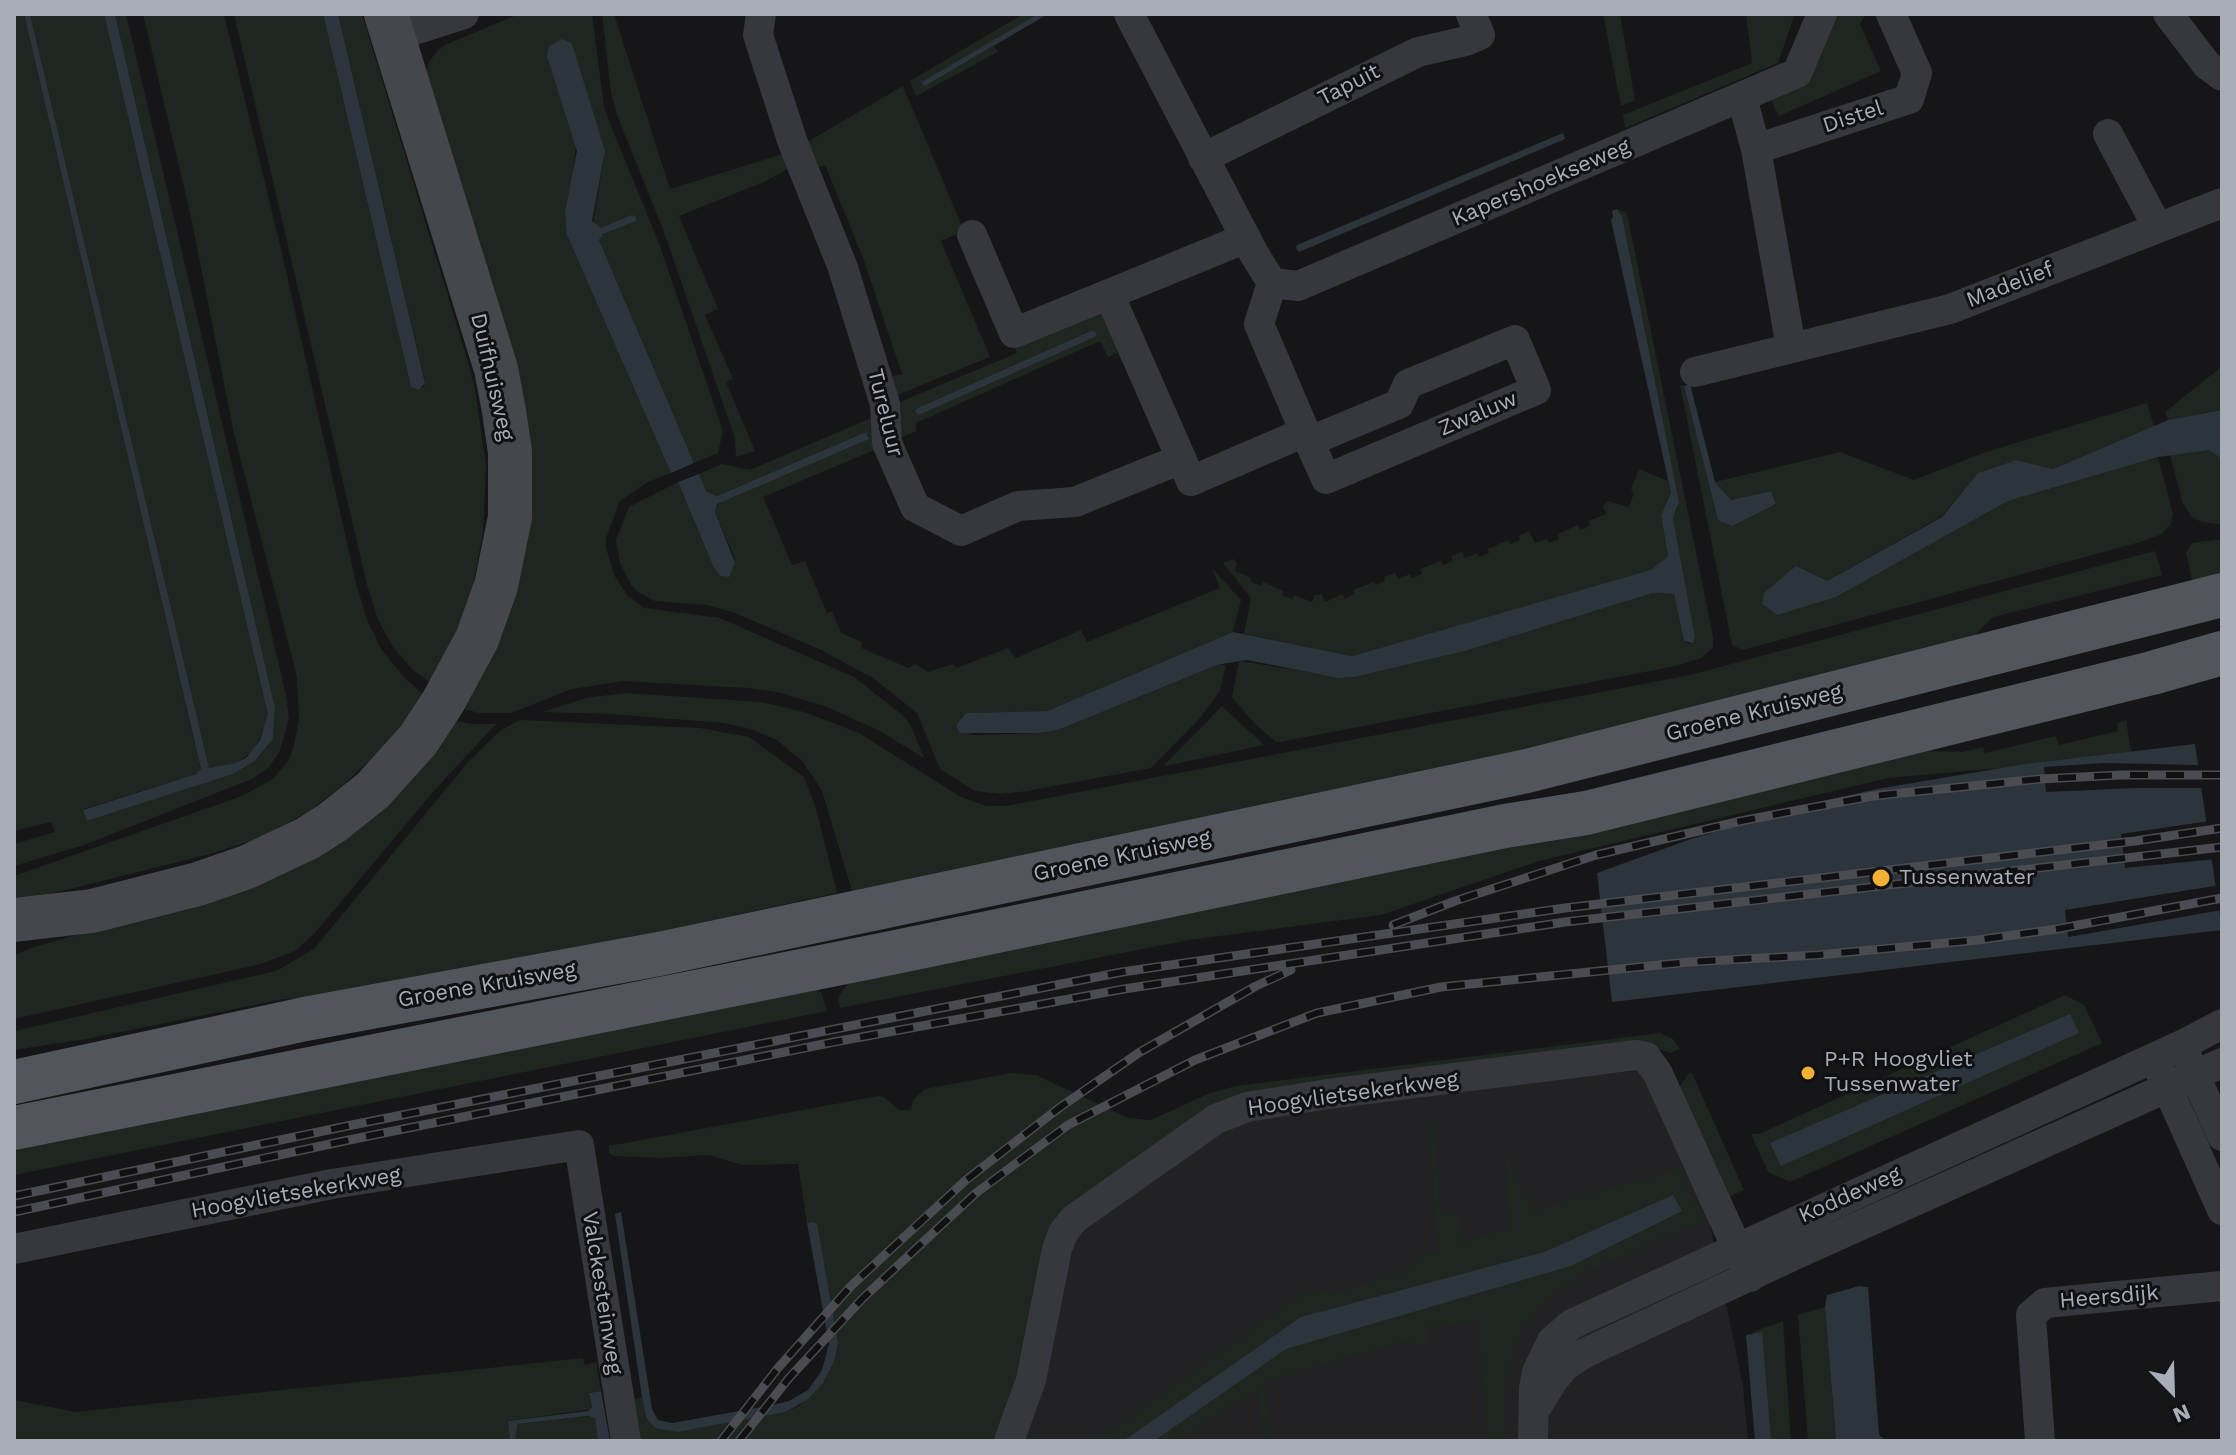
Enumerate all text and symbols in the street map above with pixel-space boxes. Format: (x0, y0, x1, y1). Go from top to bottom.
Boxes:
street label: Tapuit (1314, 58, 1384, 112)
street label: Distel (1820, 95, 1886, 139)
street label: Kapershoekseweg (1448, 133, 1634, 233)
street label: Madelief (1963, 256, 2057, 314)
street label: Duifhuisweg (464, 311, 520, 443)
street label: Tureluur (861, 366, 909, 460)
street label: Zwaluw (1435, 386, 1521, 442)
street label: Groene Kruisweg (1663, 678, 1845, 748)
street label: Groene Kruisweg (1031, 824, 1213, 888)
place label: Tussenwater (1899, 865, 2035, 891)
marker: Tussenwater (1870, 867, 1892, 889)
street label: Groene Kruisweg (396, 956, 578, 1014)
place label: P+R Hoogvliet Tussenwater (1824, 1047, 1973, 1098)
marker: P+R Hoogvliet Tussenwater (1799, 1064, 1817, 1082)
street label: Hoogvlietsekerkweg (1246, 1066, 1460, 1122)
street label: Koddeweg (1795, 1161, 1905, 1229)
street label: Hoogvlietsekerkweg (189, 1162, 403, 1224)
street label: Valckesteinweg (576, 1210, 628, 1376)
street label: Heersdijk (2058, 1280, 2160, 1314)
north arrow (2132, 1351, 2212, 1431)
text: N (2169, 1399, 2194, 1428)

